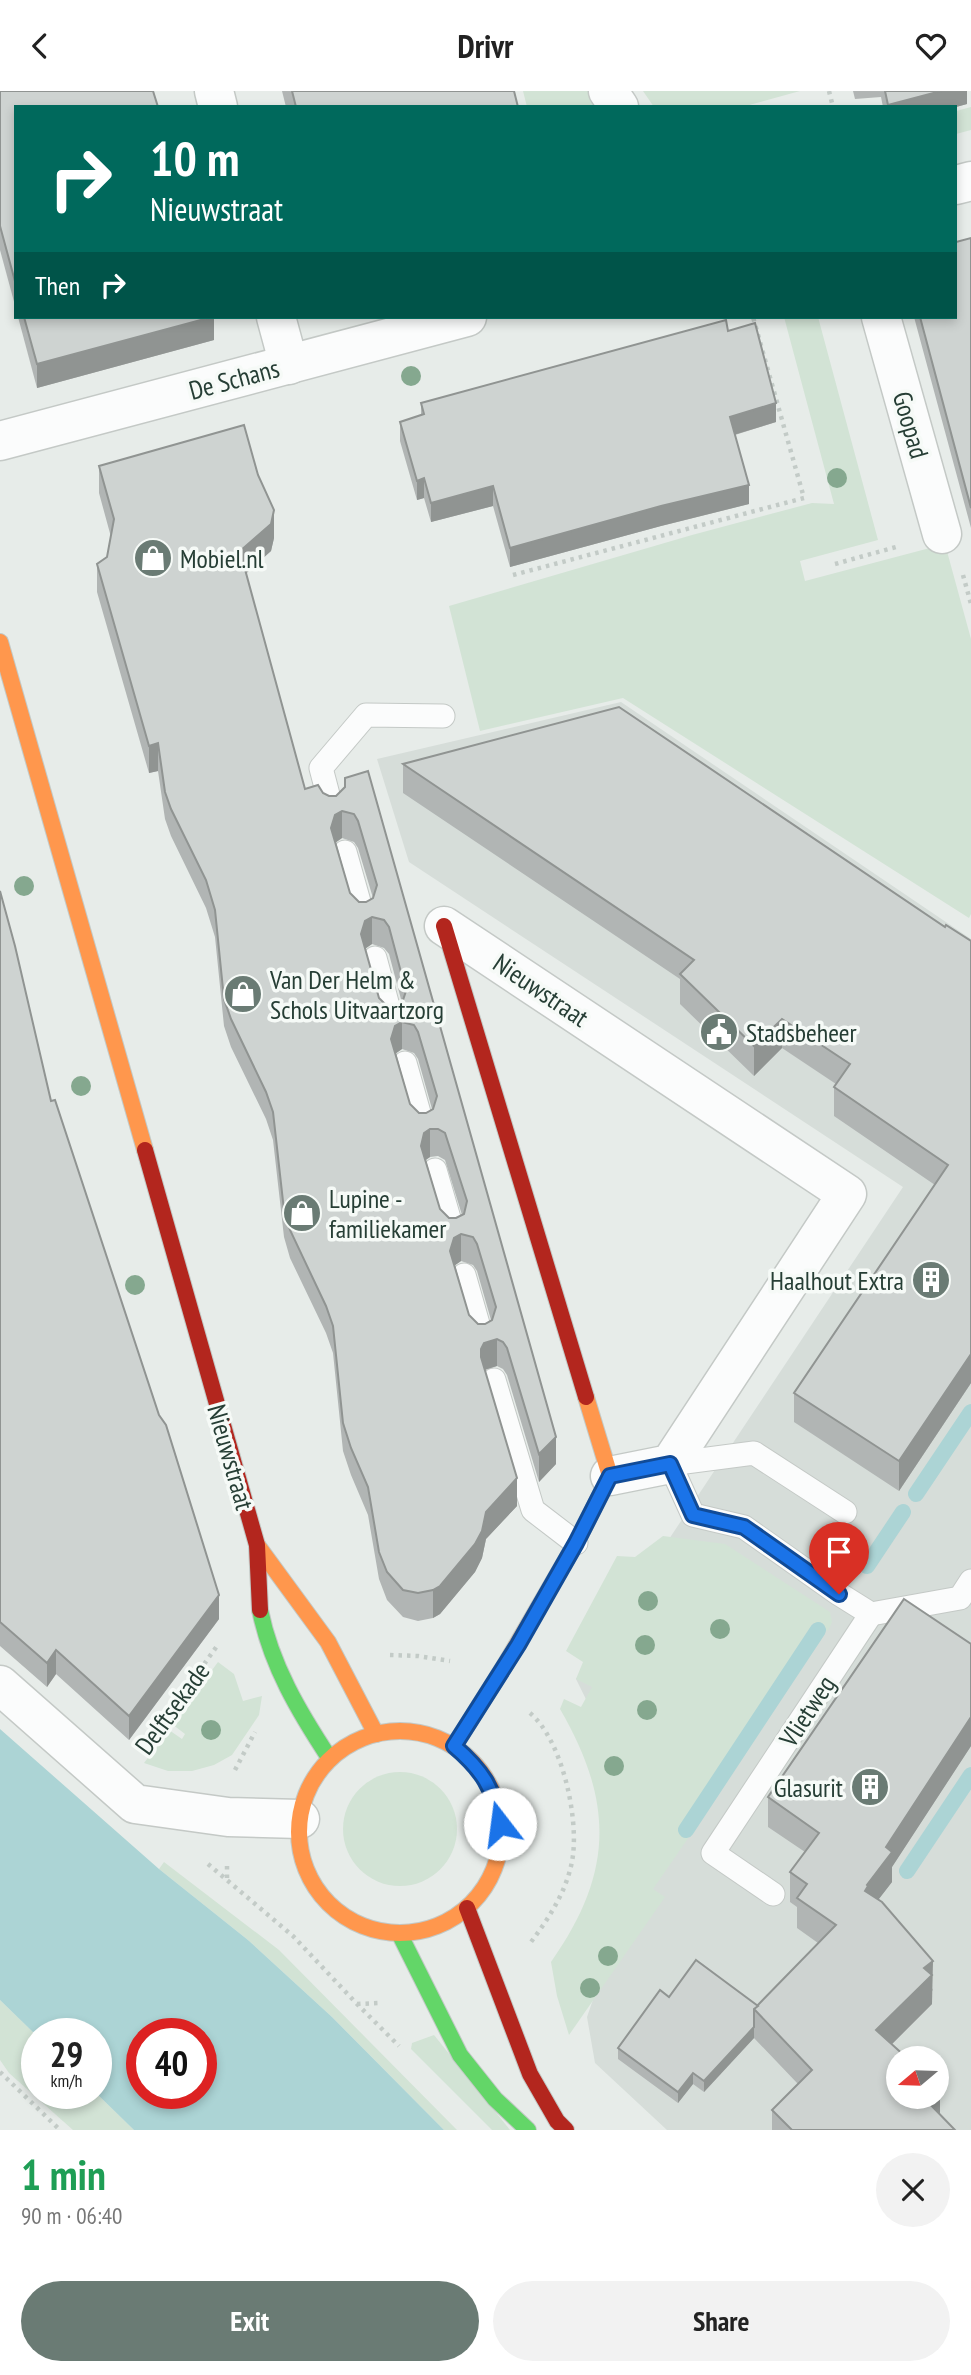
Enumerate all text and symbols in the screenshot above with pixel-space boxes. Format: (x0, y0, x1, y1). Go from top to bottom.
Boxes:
text: Drivr (458, 25, 513, 67)
icon: back (21, 27, 59, 65)
icon: heart (912, 27, 950, 65)
text: 10 m (150, 126, 239, 190)
icon: right (35, 133, 126, 224)
text: Nieuwstraat (150, 188, 283, 230)
icon: right (94, 266, 132, 304)
text: Then (35, 269, 80, 302)
street label: De Schans (185, 351, 283, 407)
street label: Goopad (886, 388, 936, 462)
shop icon: Mobiel.nl (132, 537, 174, 579)
place label: Mobiel.nl (180, 542, 264, 575)
street label: Nieuwstraat (487, 946, 595, 1034)
place label: Van Der Helm & Schols Uitvaartzorg (269, 963, 444, 1026)
shop icon: Van Der Helm & Schols Uitvaartzorg (222, 973, 264, 1015)
public building icon: Stadsbeheer (698, 1011, 740, 1053)
place label: Stadsbeheer (746, 1016, 857, 1049)
place label: Lupine - familiekamer (329, 1182, 446, 1245)
shop icon: Lupine - familiekamer (281, 1192, 323, 1234)
building icon: Haalhout Extra (910, 1259, 952, 1301)
place label: Haalhout Extra (770, 1264, 904, 1297)
street label: Nieuwstraat (200, 1401, 262, 1513)
pin (809, 1522, 869, 1594)
icon: arrive (820, 1533, 858, 1571)
street label: Delftsekade (128, 1655, 216, 1761)
street label: Vlietweg (771, 1669, 842, 1754)
building icon: Glasurit (849, 1766, 891, 1808)
place label: Glasurit (774, 1771, 843, 1804)
position arrow (463, 1787, 537, 1861)
speed limit sign: 40 (126, 2018, 217, 2109)
text: 29 (50, 2031, 83, 2077)
north arrow (886, 2046, 948, 2109)
map controls (886, 2046, 949, 2109)
text: km/h (51, 2069, 82, 2092)
text: 1 min (21, 2147, 106, 2202)
button: close (876, 2153, 950, 2227)
text: 90 m · 06:40 (21, 2201, 122, 2230)
button: Exit (21, 2281, 479, 2361)
button: Share (493, 2281, 950, 2361)

